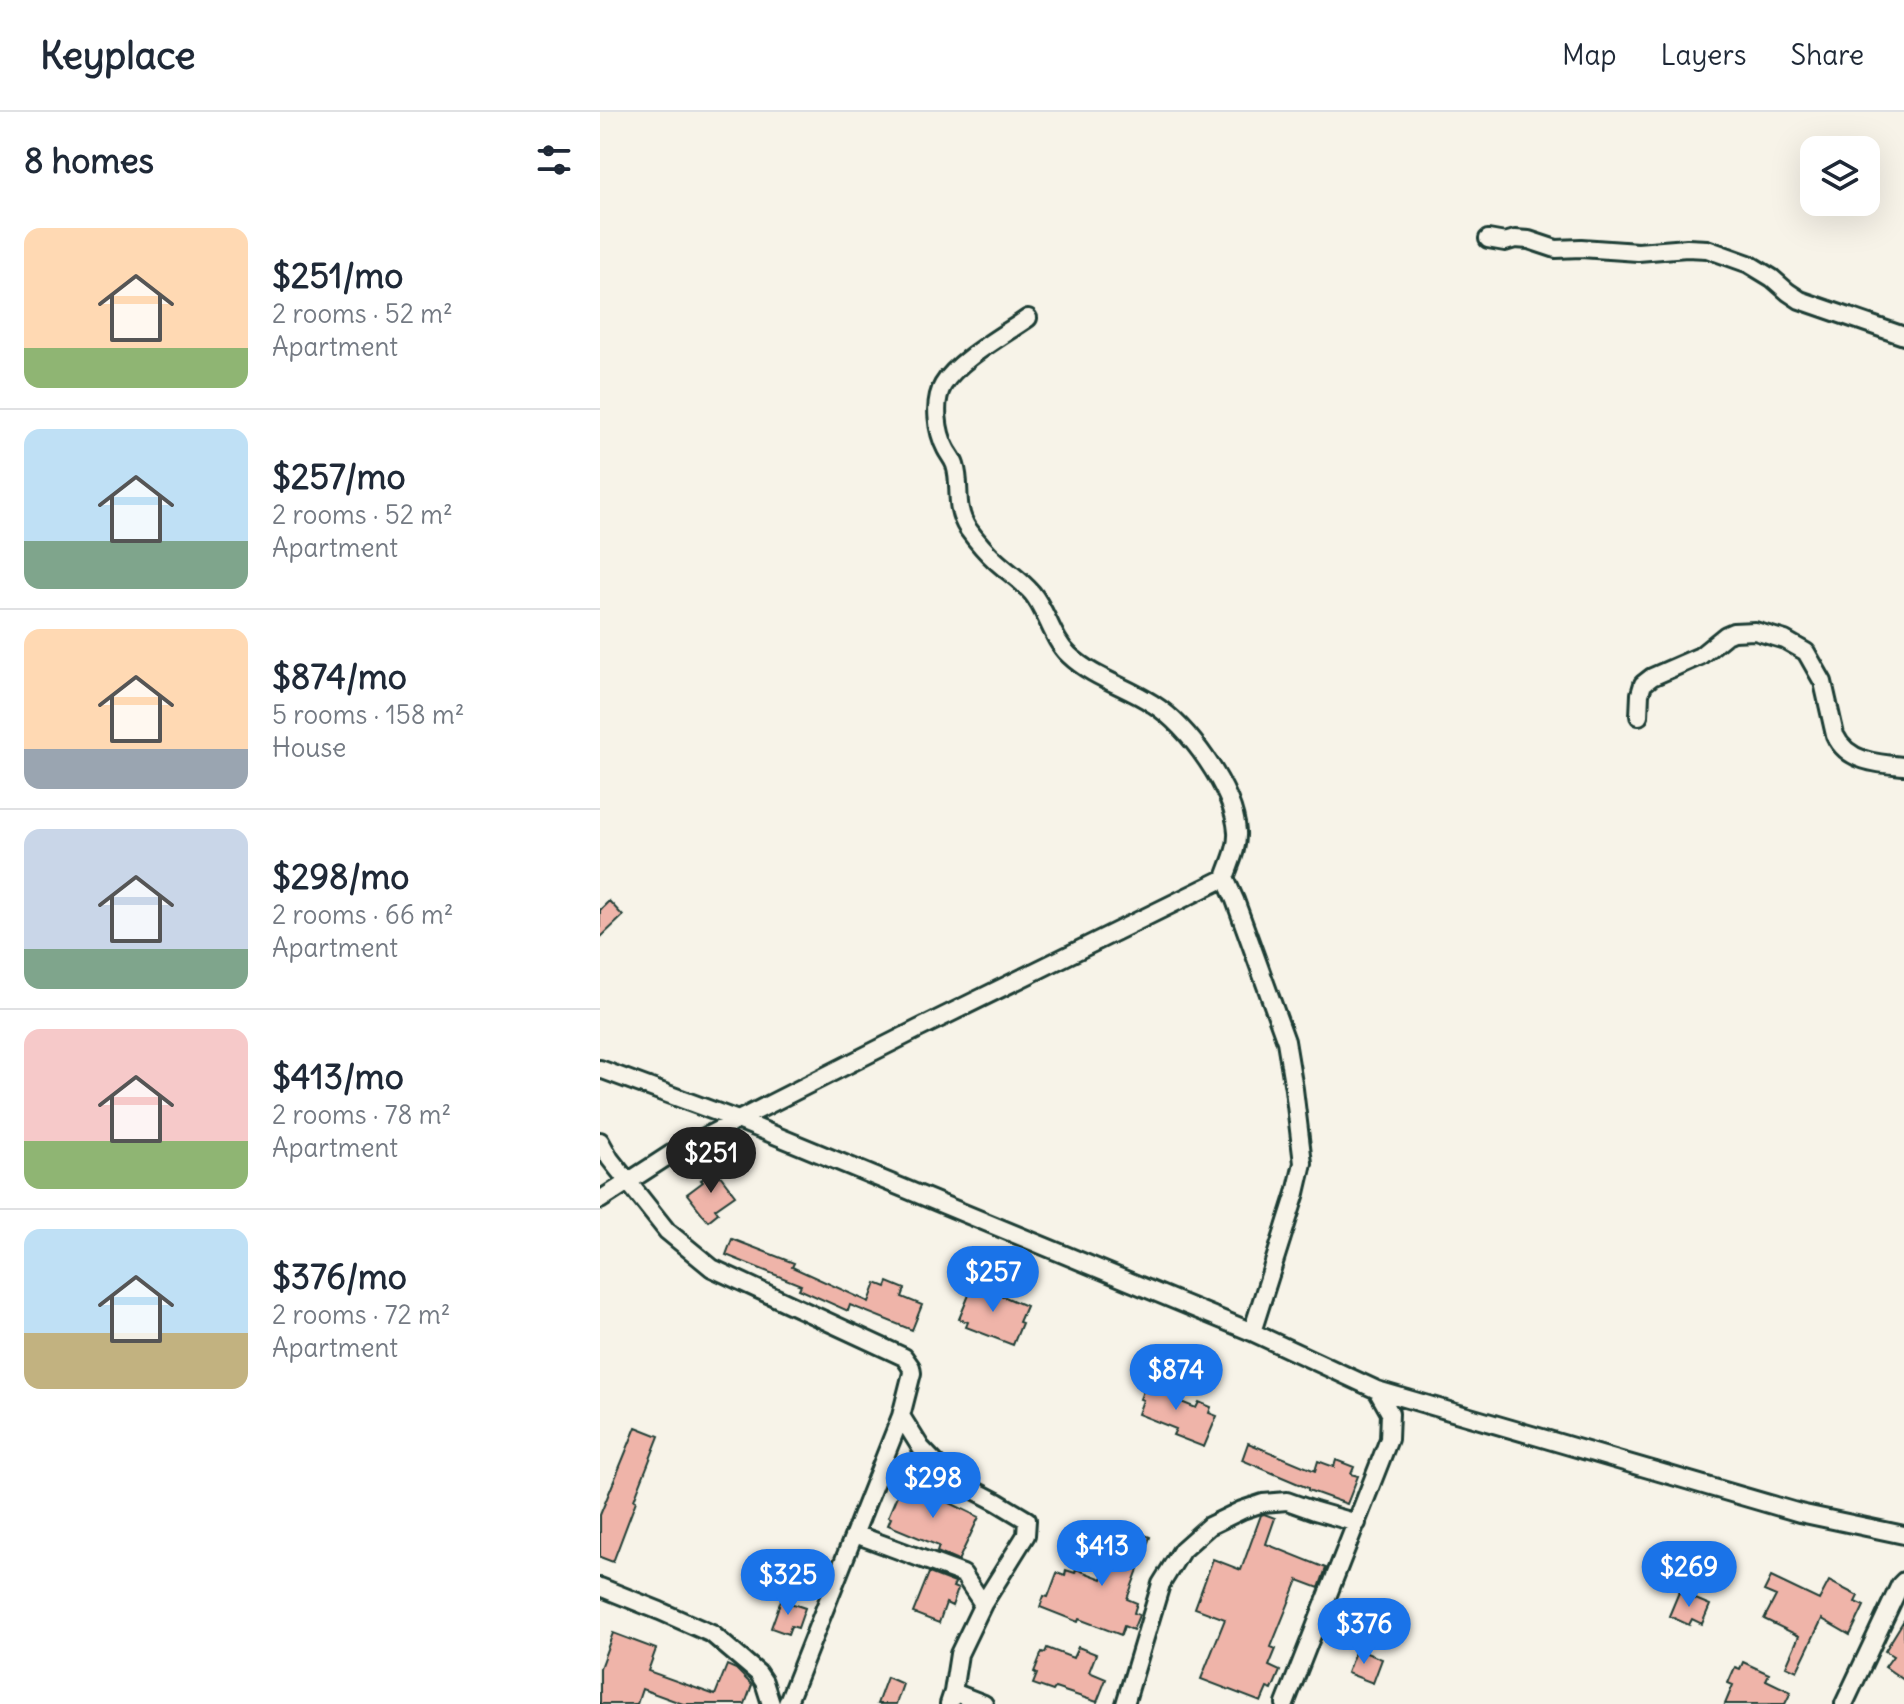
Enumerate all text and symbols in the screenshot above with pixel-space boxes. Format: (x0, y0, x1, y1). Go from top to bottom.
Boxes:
text: Keyplace (40, 32, 195, 79)
text: Map (1562, 37, 1617, 73)
text: Layers (1661, 37, 1747, 73)
text: Share (1791, 37, 1864, 73)
map controls (1800, 136, 1880, 216)
button: layers (1800, 136, 1880, 216)
icon: filters (532, 138, 576, 182)
text: 8 homes (24, 139, 154, 182)
text: $251/mo (272, 254, 403, 297)
icon: home (88, 260, 184, 356)
text: 2 rooms · 52 m² (272, 297, 453, 330)
text: Apartment (272, 330, 398, 363)
text: $257/mo (272, 455, 406, 498)
icon: home (88, 461, 184, 557)
text: 2 rooms · 52 m² (272, 498, 453, 531)
text: Apartment (272, 531, 398, 564)
text: $874/mo (272, 655, 407, 698)
icon: home (88, 661, 184, 757)
text: 5 rooms · 158 m² (272, 698, 464, 731)
text: House (272, 731, 346, 764)
text: $298/mo (272, 855, 409, 898)
icon: home (88, 861, 184, 957)
text: 2 rooms · 66 m² (272, 898, 454, 931)
text: Apartment (272, 931, 398, 964)
text: $413/mo (272, 1055, 404, 1098)
icon: home (88, 1061, 184, 1157)
text: 2 rooms · 78 m² (272, 1098, 451, 1131)
pin: $251 (664, 1127, 758, 1195)
text: Apartment (272, 1131, 398, 1164)
text: $251 (684, 1136, 738, 1169)
pin: $257 (946, 1246, 1040, 1314)
text: $376/mo (272, 1255, 407, 1298)
text: $257 (965, 1255, 1021, 1288)
icon: home (88, 1261, 184, 1357)
text: 2 rooms · 72 m² (272, 1298, 451, 1331)
text: Apartment (272, 1331, 398, 1364)
pin: $874 (1129, 1344, 1223, 1412)
text: $874 (1148, 1353, 1204, 1386)
pin: $298 (886, 1452, 980, 1520)
text: $298 (904, 1461, 962, 1494)
pin: $413 (1055, 1520, 1149, 1588)
text: $413 (1075, 1529, 1129, 1562)
pin: $269 (1642, 1541, 1736, 1609)
pin: $325 (741, 1549, 835, 1617)
text: $269 (1660, 1550, 1718, 1583)
text: $325 (759, 1558, 817, 1591)
pin: $376 (1317, 1598, 1411, 1666)
text: $376 (1336, 1607, 1392, 1640)

